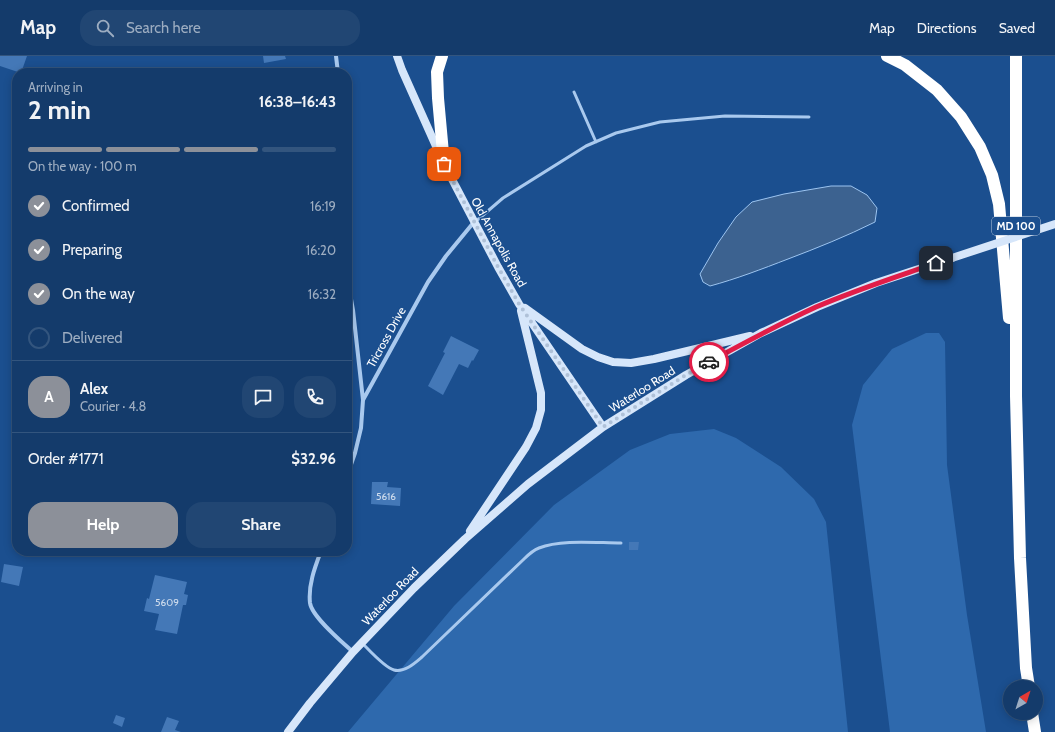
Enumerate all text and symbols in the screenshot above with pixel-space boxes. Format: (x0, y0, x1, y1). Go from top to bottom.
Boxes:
search box (80, 10, 360, 46)
text: Map (20, 16, 56, 39)
icon: search (94, 17, 116, 39)
text: Search here (126, 19, 201, 37)
text: Map (869, 19, 895, 37)
text: Directions (917, 19, 977, 37)
text: Saved (999, 19, 1035, 37)
text: Arriving in (28, 79, 83, 95)
text: 16:38–16:43 (259, 93, 336, 111)
text: 2 min (28, 94, 91, 126)
pin (427, 147, 461, 181)
icon: bag (433, 153, 455, 175)
text: On the way · 100 m (28, 158, 137, 174)
icon: check (28, 195, 50, 217)
street label: Old Annapolis Road (468, 195, 530, 289)
text: Confirmed (62, 197, 130, 215)
text: 16:19 (310, 198, 336, 214)
road number: MD 100 (992, 217, 1040, 235)
icon: check (28, 239, 50, 261)
text: Preparing (62, 241, 122, 259)
text: 16:20 (306, 242, 336, 258)
pin (919, 246, 953, 280)
icon: home (925, 252, 947, 274)
icon: check (28, 283, 50, 305)
text: On the way (62, 285, 135, 303)
text: 16:32 (308, 286, 336, 302)
street label: Tricross Drive (363, 304, 409, 370)
text: Delivered (62, 329, 123, 347)
courier (689, 342, 729, 382)
icon: car (698, 351, 720, 373)
street label: Waterloo Road (606, 363, 678, 415)
button: chat (242, 376, 284, 418)
button: phone (294, 376, 336, 418)
text: Alex (80, 380, 108, 398)
text: A (44, 388, 54, 406)
text: Courier · 4.8 (80, 398, 146, 414)
text: Order #1771 (28, 450, 104, 468)
text: $32.96 (291, 450, 336, 468)
house number: 5616 (376, 490, 396, 503)
button: Help (28, 502, 178, 548)
button: Share (186, 502, 336, 548)
street label: Waterloo Road (359, 564, 421, 628)
house number: 5609 (155, 596, 179, 609)
north arrow (1003, 680, 1043, 720)
map controls (1003, 680, 1043, 720)

